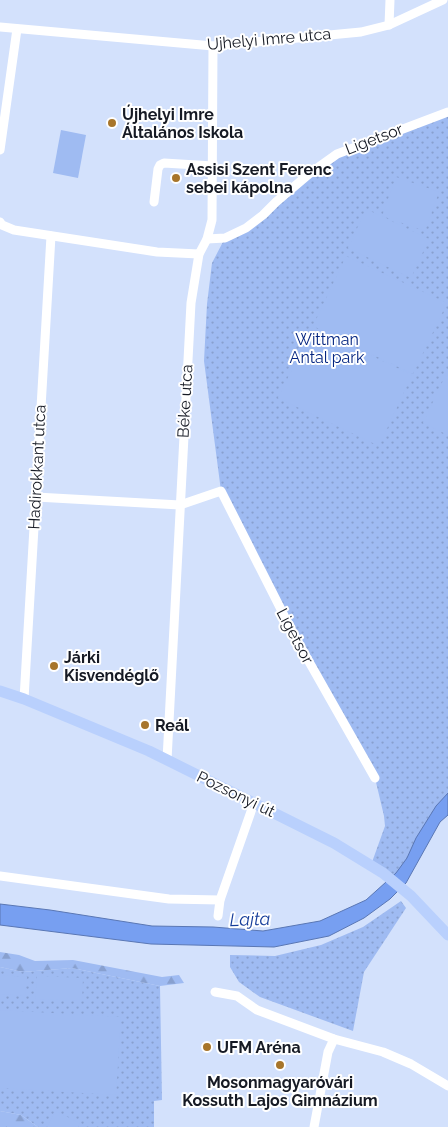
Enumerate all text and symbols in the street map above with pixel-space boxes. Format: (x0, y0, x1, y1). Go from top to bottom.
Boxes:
street label: Ujhelyi Imre utca (206, 24, 332, 54)
place label: Újhelyi Imre Általános Iskola (122, 104, 243, 142)
marker: Újhelyi Imre Általános Iskola (106, 117, 118, 129)
street label: Ligetsor (342, 119, 406, 159)
place label: Assisi Szent Ferenc sebei kápolna (186, 160, 332, 197)
marker: Assisi Szent Ferenc sebei kápolna (170, 172, 182, 184)
park label: Wittman Antal park (290, 330, 365, 367)
street label: Béke utca (174, 364, 196, 438)
street label: Hadirokkant utca (24, 404, 50, 530)
street label: Ligetsor (272, 605, 318, 667)
place label: Járki Kisvendéglő (64, 648, 159, 685)
marker: Járki Kisvendéglő (48, 660, 60, 672)
place label: Reál (155, 716, 190, 735)
marker: Reál (139, 719, 151, 731)
street label: Pozsonyi út (194, 767, 279, 821)
water label: Lajta (229, 908, 271, 930)
place label: UFM Aréna (217, 1038, 301, 1057)
marker: UFM Aréna (201, 1041, 213, 1053)
marker: Mosonmagyaróvári Kossuth Lajos Gimnázium (274, 1059, 286, 1071)
place label: Mosonmagyaróvári Kossuth Lajos Gimnázium (182, 1073, 378, 1110)

